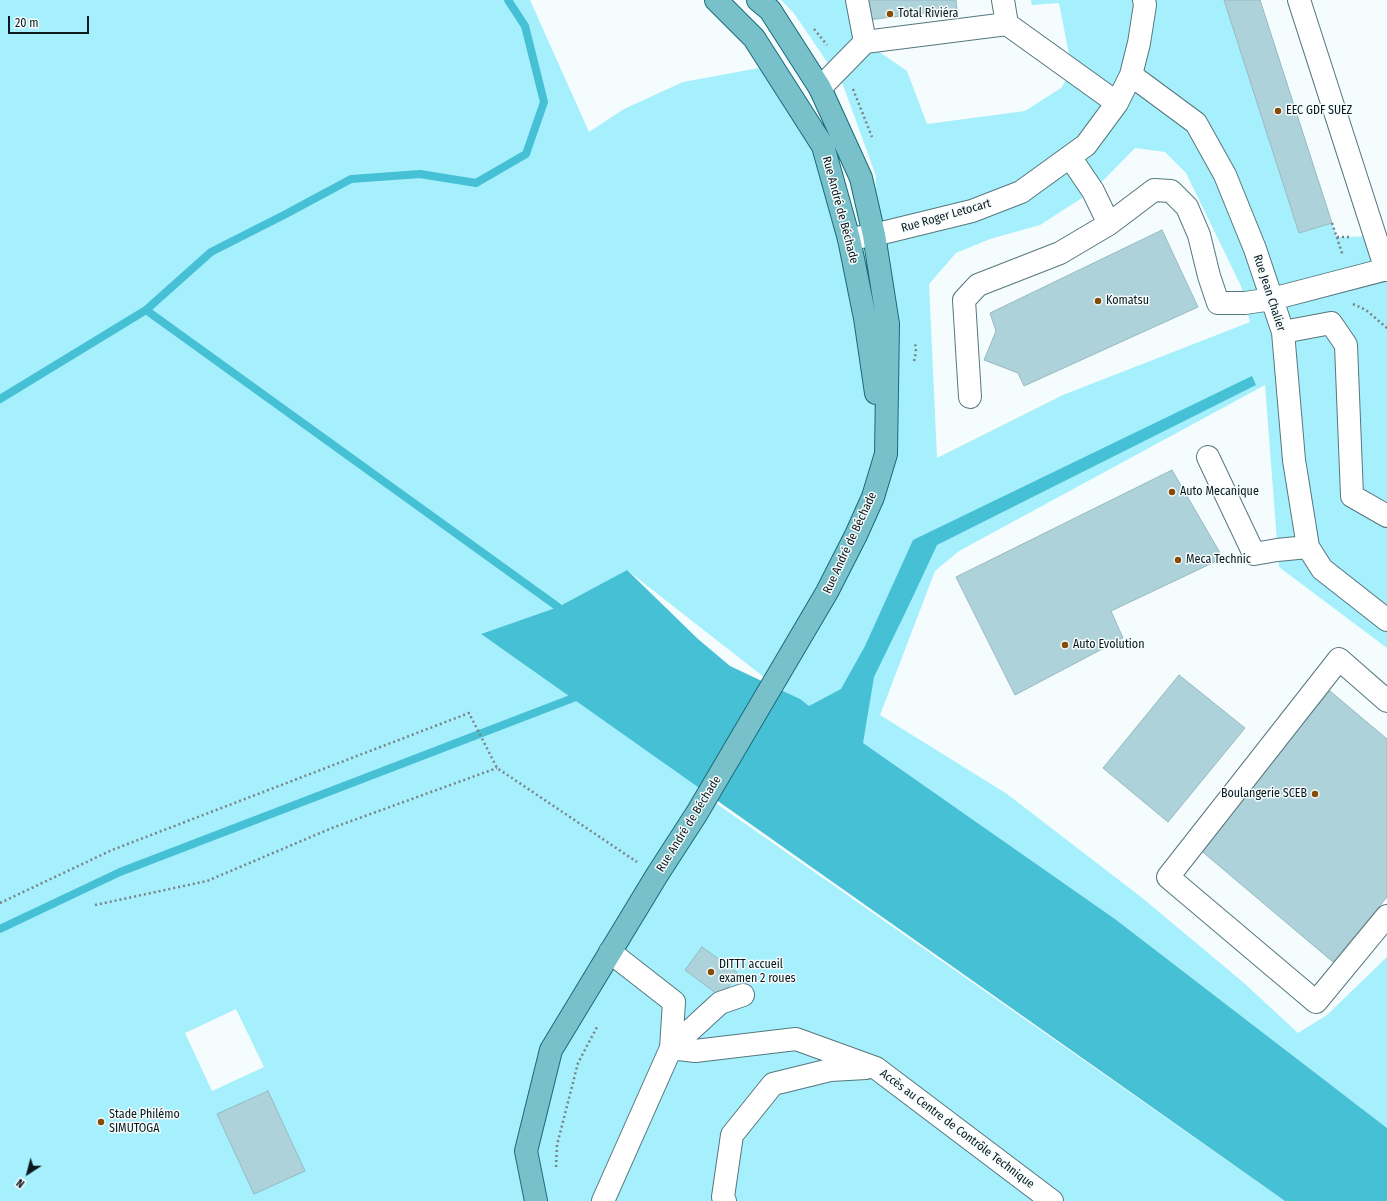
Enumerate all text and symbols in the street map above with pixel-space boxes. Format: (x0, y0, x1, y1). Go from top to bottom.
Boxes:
place label: Total Riviéra (898, 7, 958, 21)
scale bar (10, 8, 91, 34)
marker: Total Riviéra (885, 9, 895, 19)
text: 20 m (15, 16, 39, 30)
place label: EEC GDF SUEZ (1286, 104, 1352, 118)
marker: EEC GDF SUEZ (1273, 106, 1283, 116)
street label: Rue André de Béchade (819, 155, 861, 265)
street label: Rue Roger Letocart (899, 196, 993, 236)
street label: Rue Jean Chalier (1250, 253, 1288, 333)
place label: Komatsu (1106, 294, 1149, 308)
marker: Komatsu (1093, 296, 1103, 306)
place label: Auto Mecanique (1180, 485, 1259, 499)
marker: Auto Mecanique (1167, 487, 1177, 497)
street label: Rue André de Béchade (820, 490, 880, 596)
place label: Meca Technic (1186, 553, 1251, 567)
marker: Meca Technic (1173, 555, 1183, 565)
place label: Auto Evolution (1073, 638, 1144, 652)
marker: Auto Evolution (1060, 640, 1070, 650)
street label: Rue André de Béchade (654, 773, 724, 875)
place label: Boulangerie SCEB (1221, 787, 1307, 801)
marker: Boulangerie SCEB (1310, 789, 1320, 799)
place label: DITTT accueil examen 2 roues (719, 958, 796, 986)
marker: DITTT accueil examen 2 roues (706, 967, 716, 977)
street label: Accès au Centre de Contrôle Technique (877, 1066, 1037, 1192)
place label: Stade Philémo SIMUTOGA (109, 1108, 180, 1136)
marker: Stade Philémo SIMUTOGA (96, 1117, 106, 1127)
north arrow (8, 1153, 48, 1193)
text: N (14, 1176, 27, 1190)

